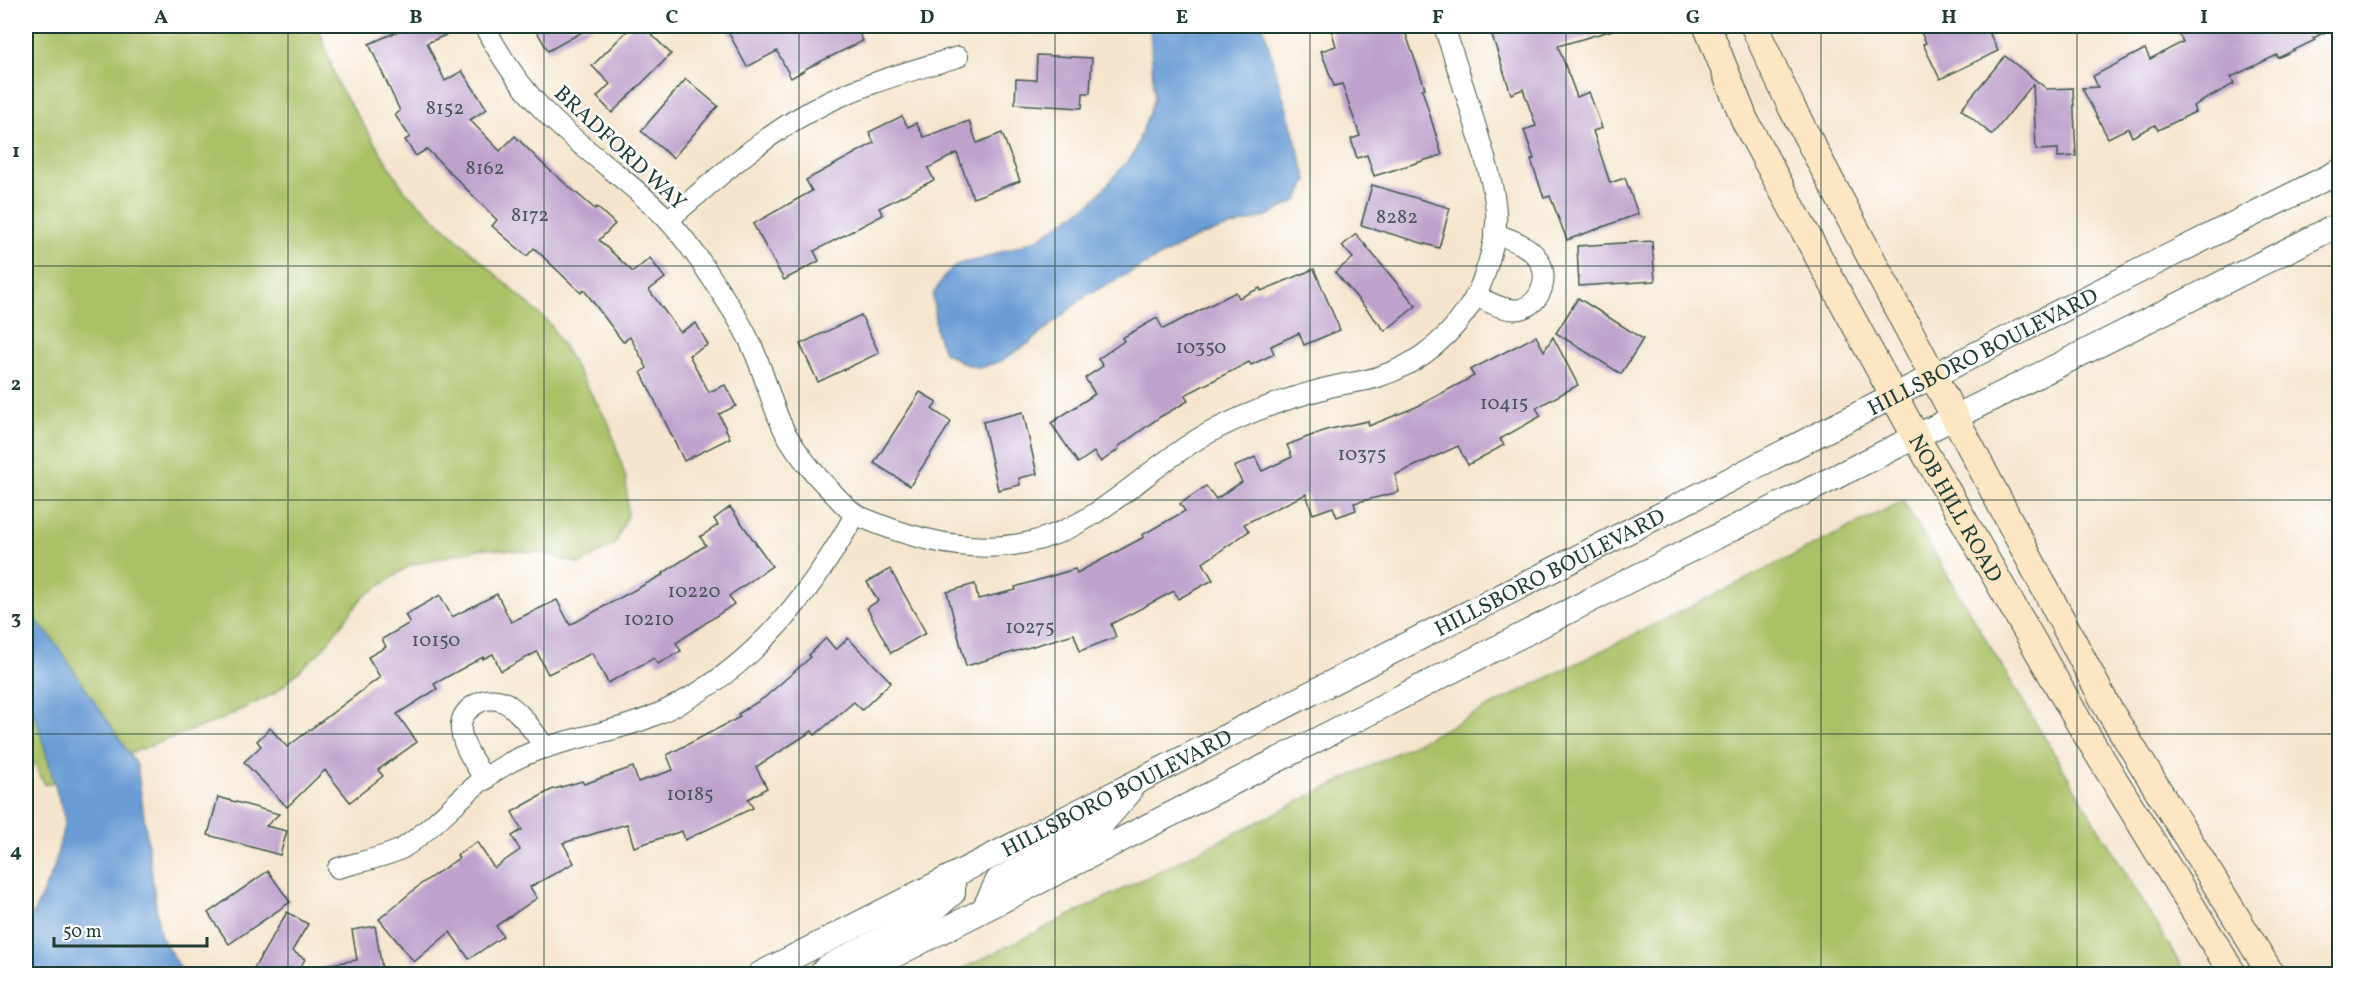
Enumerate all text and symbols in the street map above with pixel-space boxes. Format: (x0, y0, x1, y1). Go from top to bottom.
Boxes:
text: A (154, 4, 168, 32)
text: B (409, 4, 423, 32)
text: C (666, 4, 679, 32)
text: D (920, 4, 934, 32)
text: E (1176, 4, 1188, 32)
text: F (1432, 4, 1444, 32)
text: G (1686, 4, 1700, 32)
text: H (1941, 4, 1957, 32)
text: I (2200, 4, 2208, 32)
street label: BRADFORD WAY (546, 79, 693, 219)
house number: 8152 (426, 95, 464, 123)
text: 1 (12, 138, 20, 166)
house number: 8162 (466, 155, 504, 183)
house number: 8172 (511, 202, 549, 230)
house number: 8282 (1376, 204, 1418, 232)
street label: HILLSBORO BOULEVARD (1863, 281, 2104, 425)
house number: 10350 (1176, 334, 1226, 362)
text: 2 (11, 371, 21, 399)
house number: 10415 (1480, 390, 1528, 418)
street label: NOB HILL ROAD (1900, 429, 2009, 589)
house number: 10375 (1338, 441, 1386, 469)
street label: HILLSBORO BOULEVARD (1430, 502, 1671, 646)
house number: 10220 (667, 578, 721, 606)
text: 3 (11, 605, 21, 633)
house number: 10210 (624, 606, 674, 634)
house number: 10275 (1005, 614, 1055, 642)
house number: 10150 (412, 627, 460, 655)
street label: HILLSBORO BOULEVARD (997, 723, 1238, 866)
house number: 10185 (666, 781, 714, 809)
text: 4 (10, 838, 22, 866)
scale bar (54, 910, 207, 948)
text: 50 m (63, 920, 102, 945)

